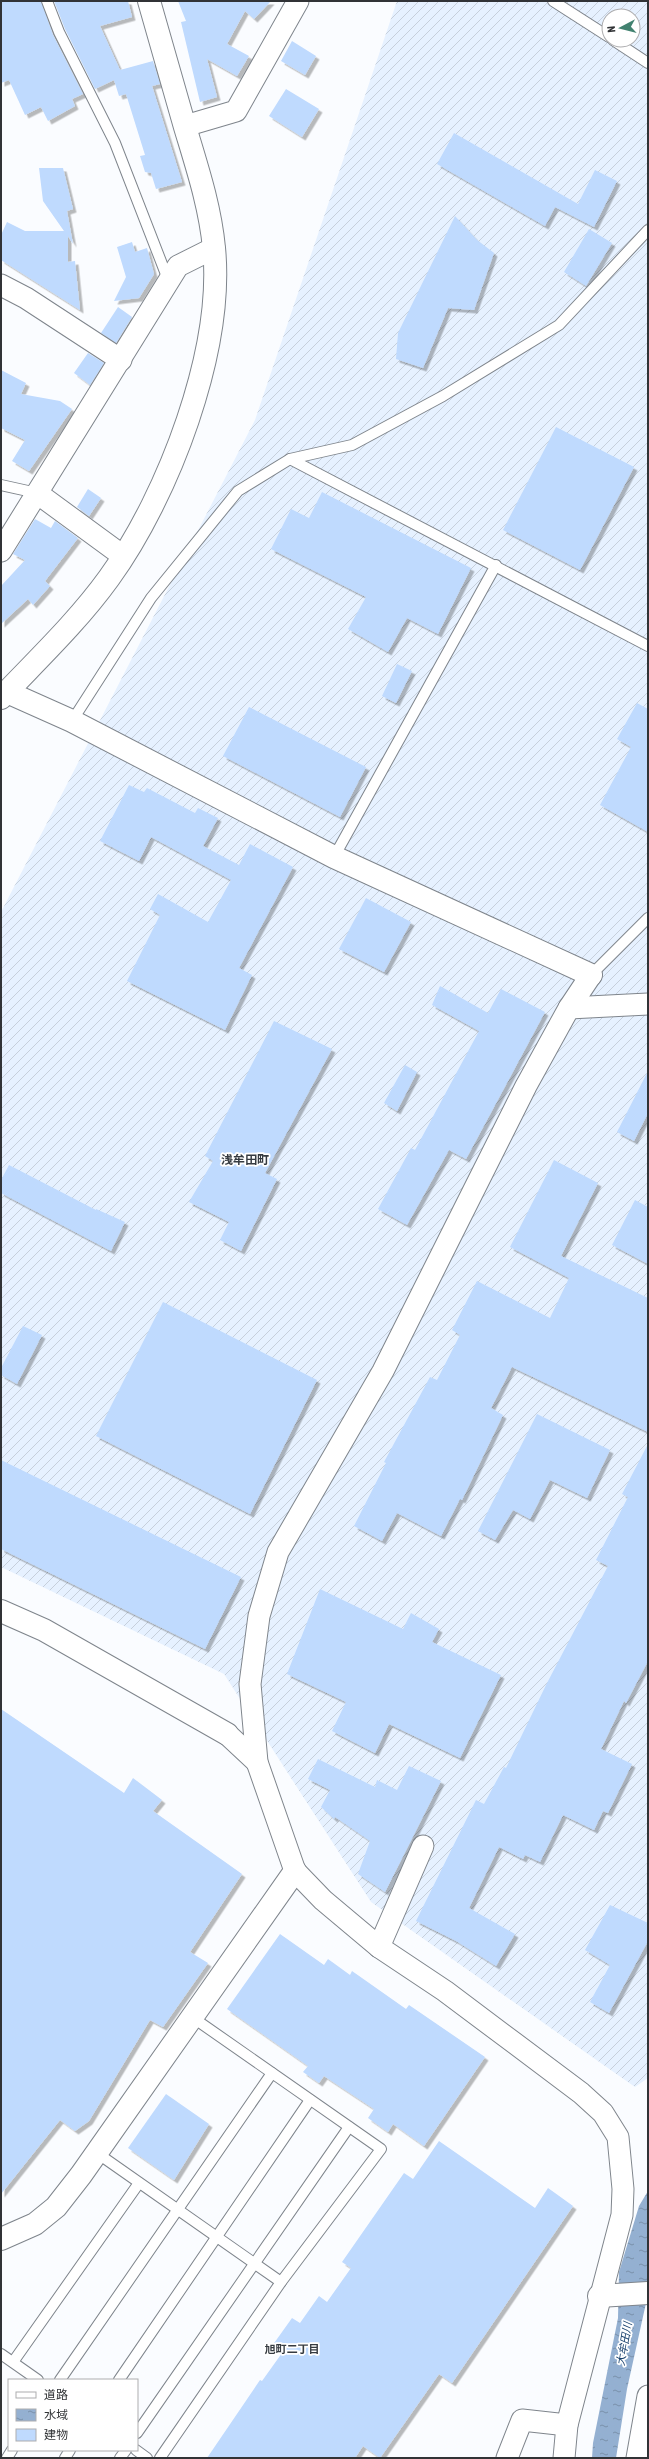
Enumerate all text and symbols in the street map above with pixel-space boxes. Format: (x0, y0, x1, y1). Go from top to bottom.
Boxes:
north arrow (601, 8, 641, 48)
text: N (605, 25, 617, 33)
district label: 浅牟田町 (221, 1153, 269, 1167)
water label: 大牟田川 (614, 2320, 634, 2367)
district label: 旭町二丁目 (265, 2343, 320, 2355)
legend (8, 2379, 138, 2451)
text: 道路 (44, 2388, 68, 2402)
text: 水域 (44, 2408, 68, 2422)
text: 建物 (44, 2428, 68, 2442)

